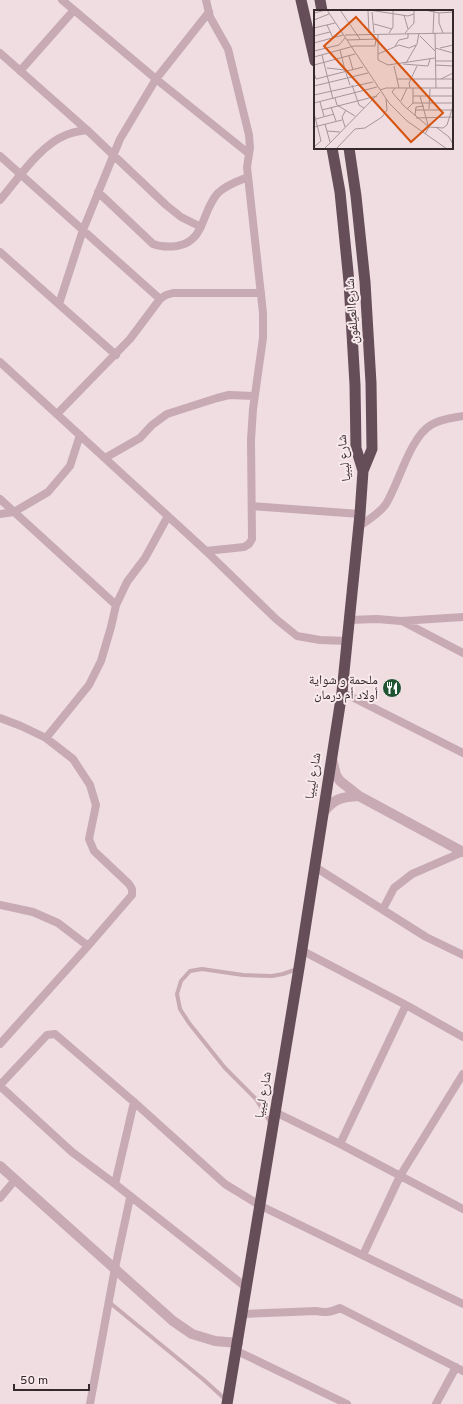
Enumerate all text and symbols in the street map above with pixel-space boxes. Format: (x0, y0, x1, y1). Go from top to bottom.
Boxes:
inset map (314, 10, 453, 149)
street label: شارع العيلفون (343, 278, 363, 344)
street label: شارع ليبيا (335, 434, 355, 482)
place label: ملحمة و شواية أولاد أم درمان (309, 673, 378, 704)
restaurant icon: ملحمة و شواية أولاد أم درمان (381, 677, 403, 699)
street label: شارع ليبيا (302, 752, 326, 800)
street label: شارع ليبيا (252, 1070, 276, 1120)
scale bar (14, 1366, 89, 1392)
text: 50 m (20, 1373, 48, 1389)

